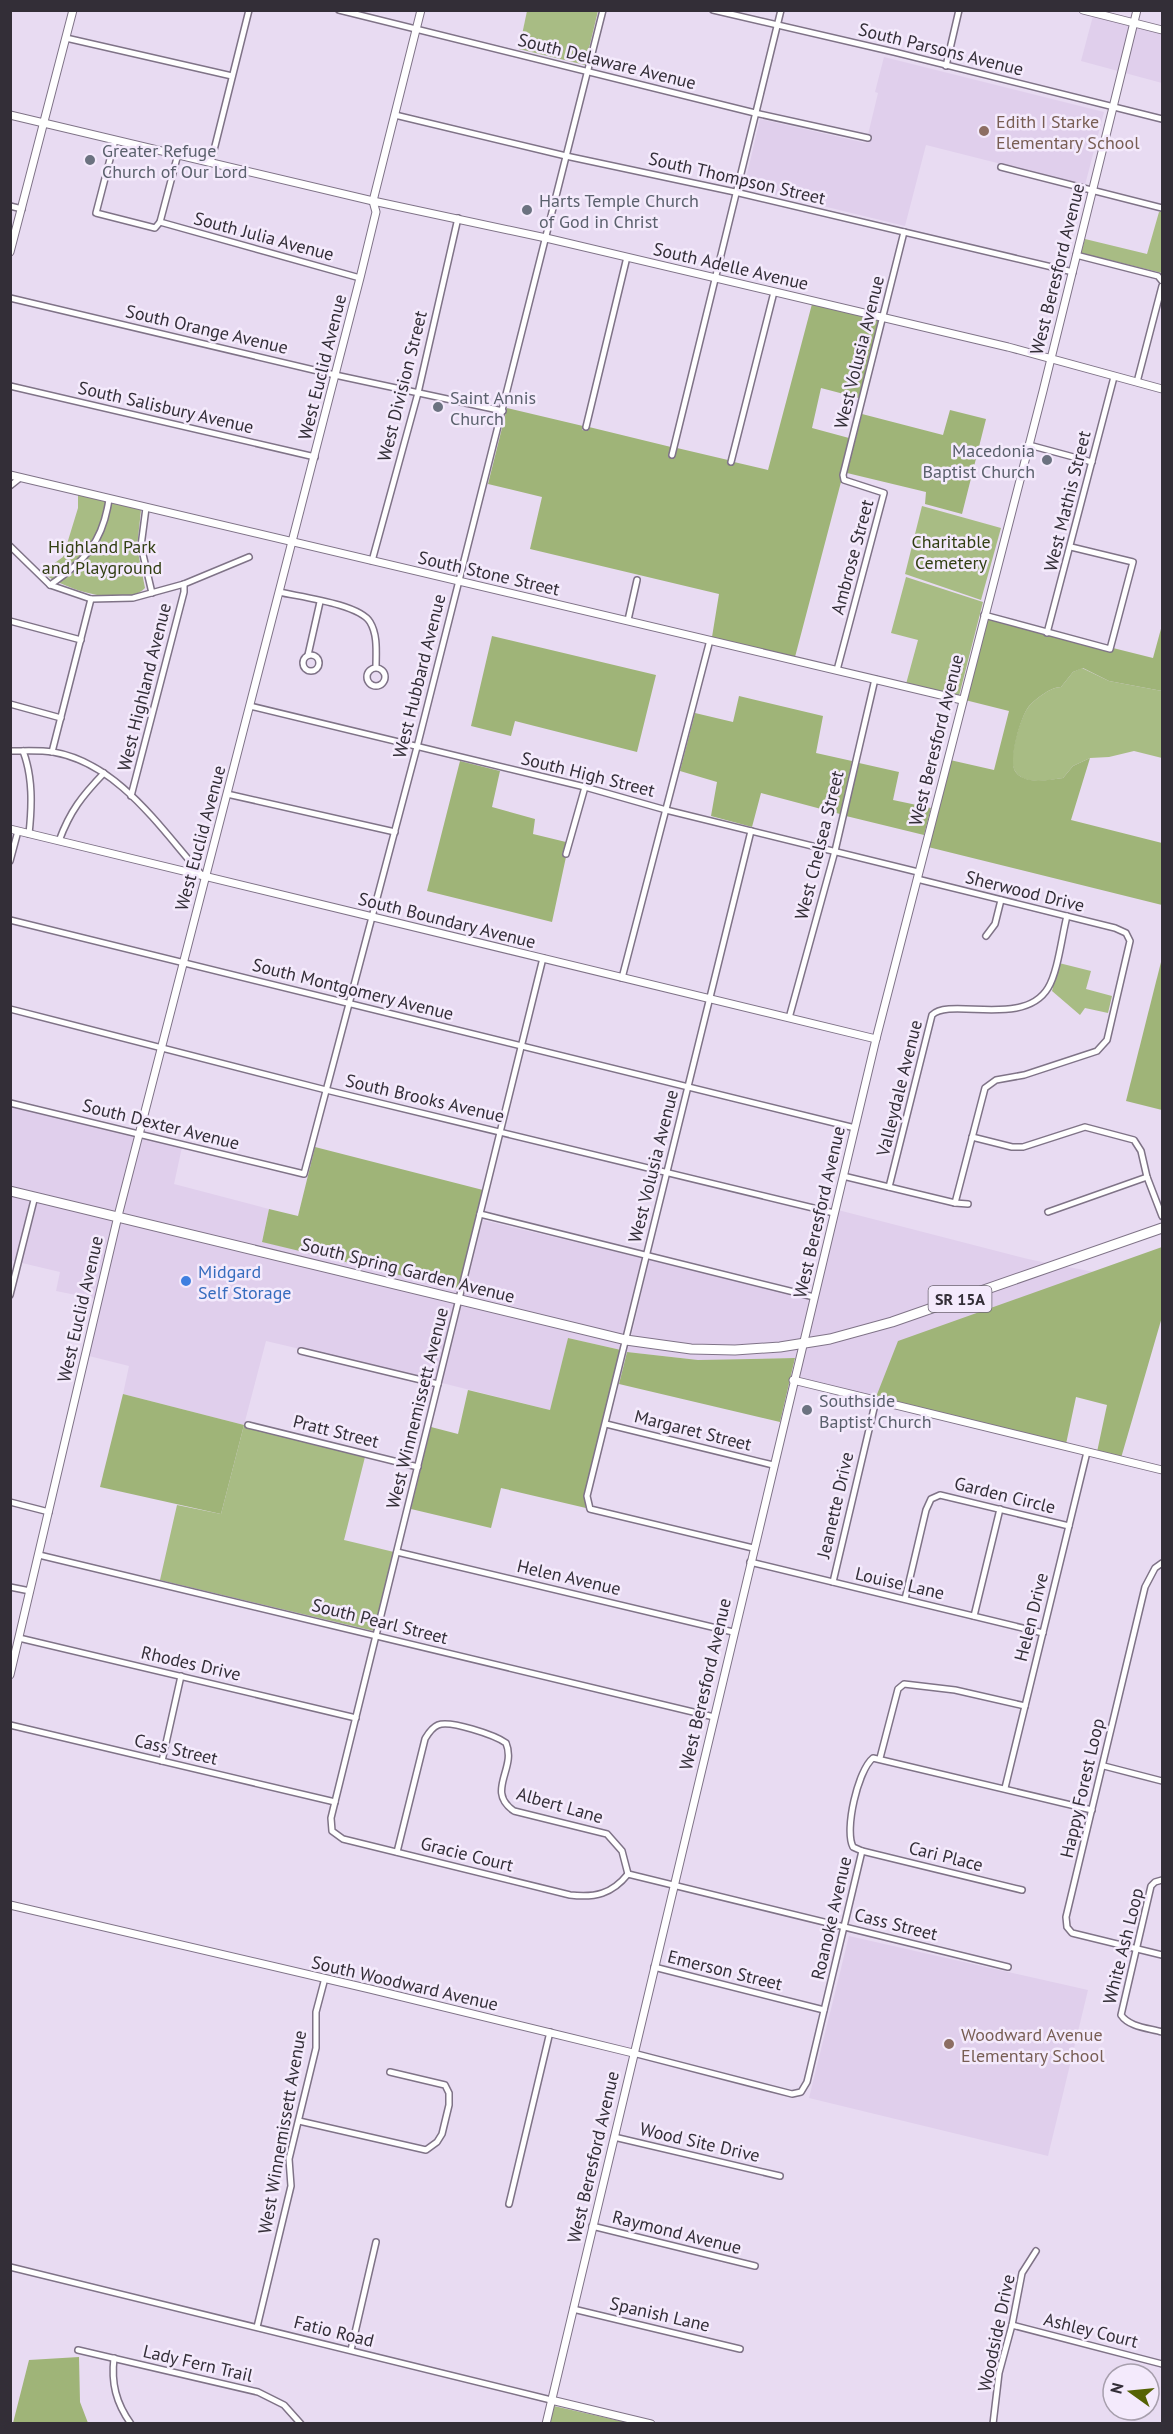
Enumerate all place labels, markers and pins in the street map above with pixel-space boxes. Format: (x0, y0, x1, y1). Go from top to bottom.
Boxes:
place label: Edith I Starke Elementary School (996, 110, 1140, 154)
marker: Edith I Starke Elementary School (977, 124, 991, 138)
place label: Greater Refuge Church of Our Lord (102, 139, 247, 183)
marker: Greater Refuge Church of Our Lord (83, 153, 97, 167)
place label: Harts Temple Church of God in Christ (539, 189, 699, 233)
marker: Harts Temple Church of God in Christ (520, 203, 534, 217)
place label: Saint Annis Church (450, 386, 536, 430)
marker: Saint Annis Church (431, 400, 445, 414)
place label: Macedonia Baptist Church (923, 439, 1035, 483)
marker: Macedonia Baptist Church (1040, 453, 1054, 467)
place label: Midgard Self Storage (198, 1260, 291, 1304)
marker: Midgard Self Storage (179, 1274, 193, 1288)
place label: Southside Baptist Church (819, 1389, 932, 1433)
marker: Southside Baptist Church (800, 1403, 814, 1417)
place label: Woodward Avenue Elementary School (961, 2023, 1105, 2067)
marker: Woodward Avenue Elementary School (942, 2037, 956, 2051)

